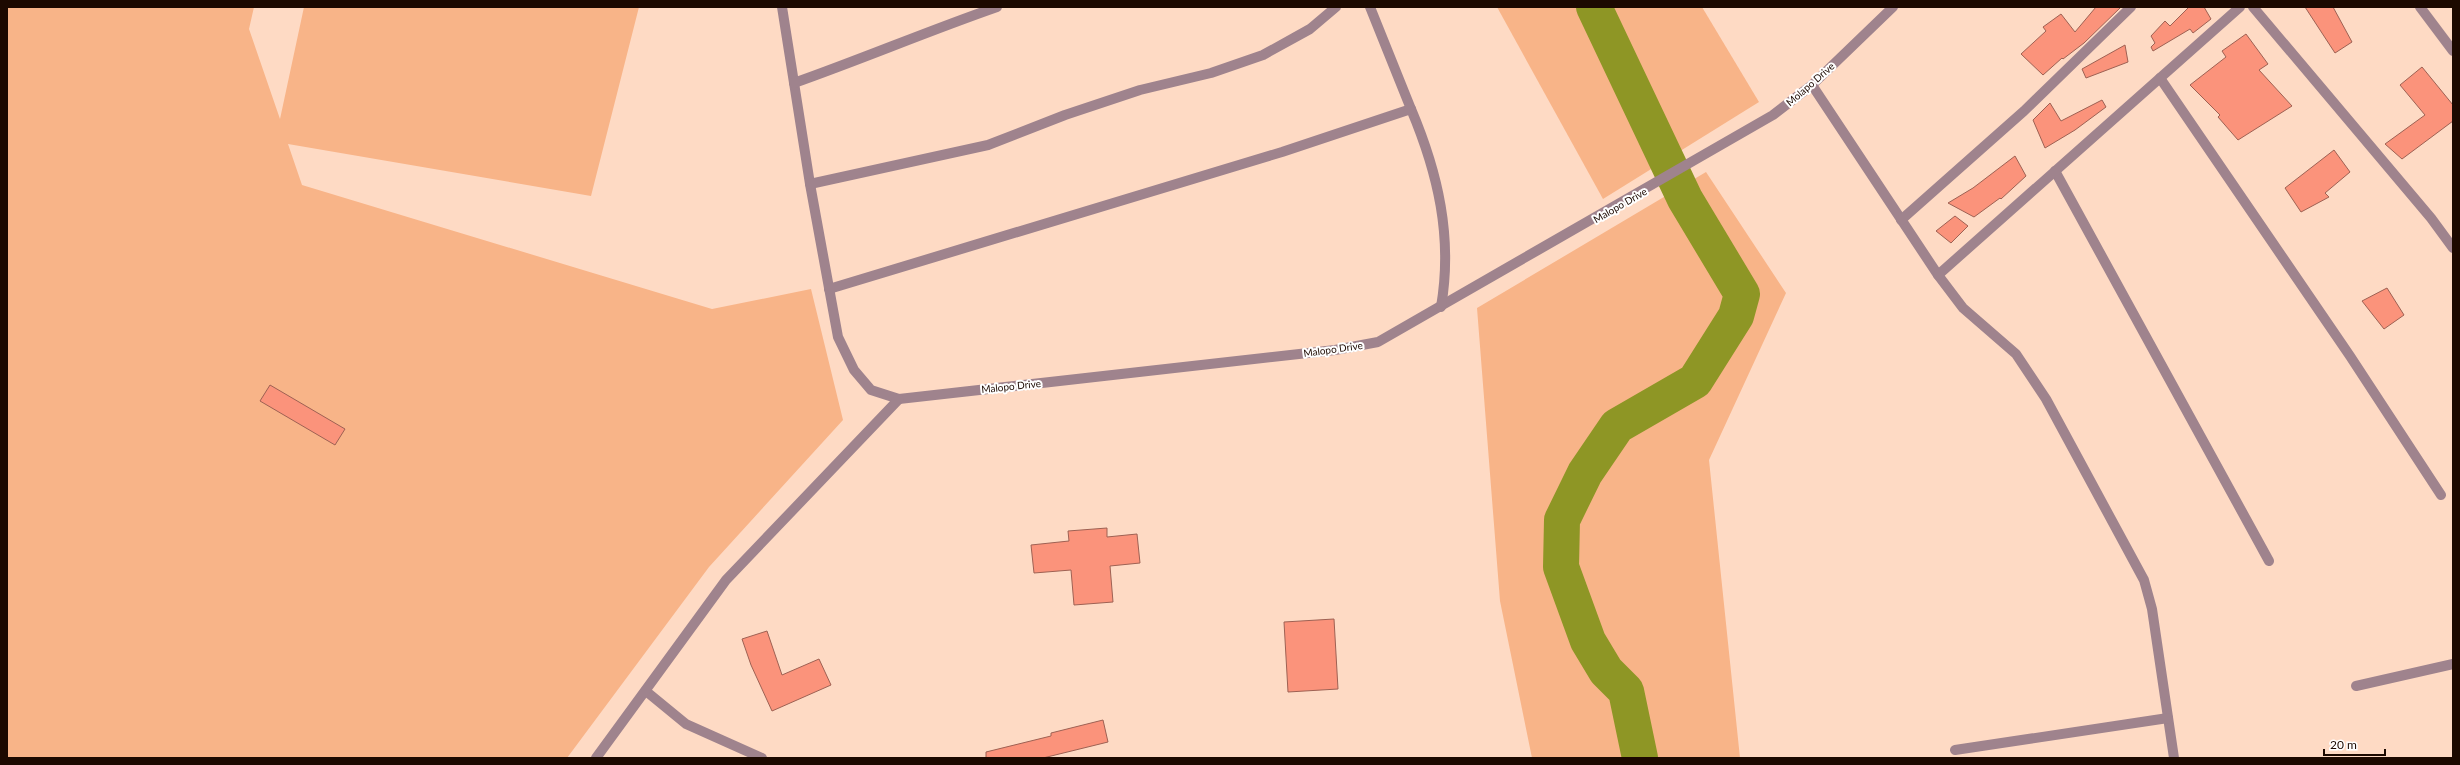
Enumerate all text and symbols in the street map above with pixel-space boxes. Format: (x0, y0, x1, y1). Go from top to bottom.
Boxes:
street label: Molapo Drive (1783, 60, 1837, 108)
street label: Malopo Drive (1591, 185, 1649, 225)
street label: Malopo Drive (1303, 339, 1363, 359)
street label: Malopo Drive (981, 377, 1041, 395)
scale bar (2324, 731, 2385, 757)
text: 20 m (2330, 737, 2357, 752)

